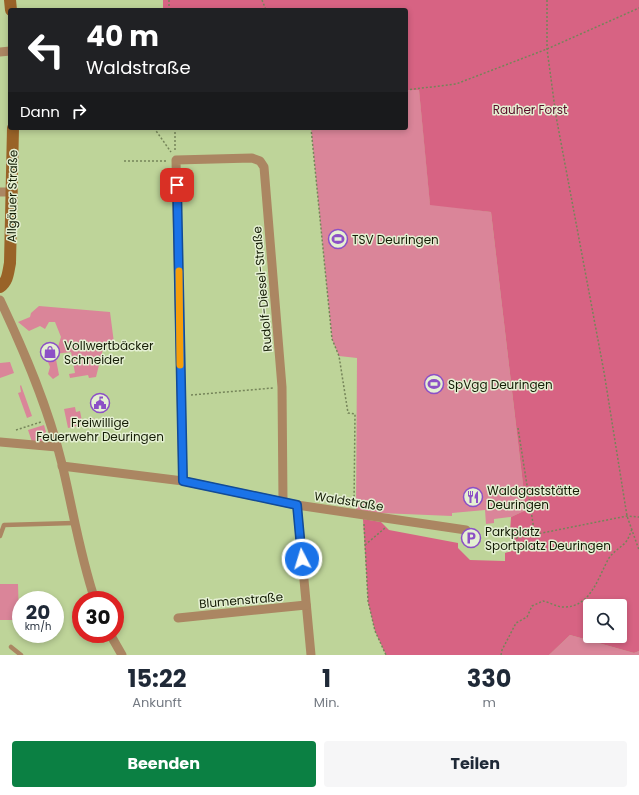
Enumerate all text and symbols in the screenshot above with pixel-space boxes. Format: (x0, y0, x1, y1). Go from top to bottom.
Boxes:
text: 40 m (86, 17, 159, 56)
icon: left (20, 24, 72, 76)
text: Waldstraße (86, 55, 191, 80)
icon: right (68, 100, 90, 122)
text: Dann (20, 101, 60, 122)
park label: Rauher Forst (493, 101, 567, 118)
street label: Allgäuer Straße (3, 150, 21, 242)
pin (160, 168, 194, 202)
icon: arrive (166, 174, 188, 196)
street label: Rudolf-Diesel-Straße (248, 225, 276, 353)
sports icon: TSV Deuringen (327, 228, 349, 250)
place label: TSV Deuringen (352, 231, 439, 248)
place label: Vollwertbäcker Schneider (64, 337, 154, 368)
shop icon: Vollwertbäcker Schneider (39, 341, 61, 363)
sports icon: SpVgg Deuringen (423, 373, 445, 395)
place label: SpVgg Deuringen (448, 376, 553, 393)
public building icon: Freiwillige Feuerwehr Deuringen (89, 392, 111, 414)
place label: Freiwillige Feuerwehr Deuringen (36, 414, 164, 445)
place label: Waldgaststätte Deuringen (487, 482, 580, 513)
restaurant icon: Waldgaststätte Deuringen (462, 486, 484, 508)
street label: Waldstraße (313, 487, 385, 515)
place label: Parkplatz Sportplatz Deuringen (485, 523, 611, 554)
parking icon: Parkplatz Sportplatz Deuringen (460, 527, 482, 549)
position arrow (281, 538, 323, 580)
street label: Blumenstraße (198, 588, 284, 612)
speed limit sign: 30 (72, 591, 124, 643)
text: 20 (26, 598, 50, 626)
map controls (583, 599, 627, 643)
button: search (583, 599, 627, 643)
text: km/h (25, 619, 51, 634)
text: 15:22 (127, 662, 186, 695)
text: 1 (322, 662, 331, 695)
text: 330 (467, 662, 511, 695)
text: Ankunft (132, 693, 182, 712)
text: Min. (314, 693, 339, 712)
text: m (482, 693, 496, 712)
button: Beenden (12, 741, 316, 787)
button: Teilen (324, 741, 627, 787)

